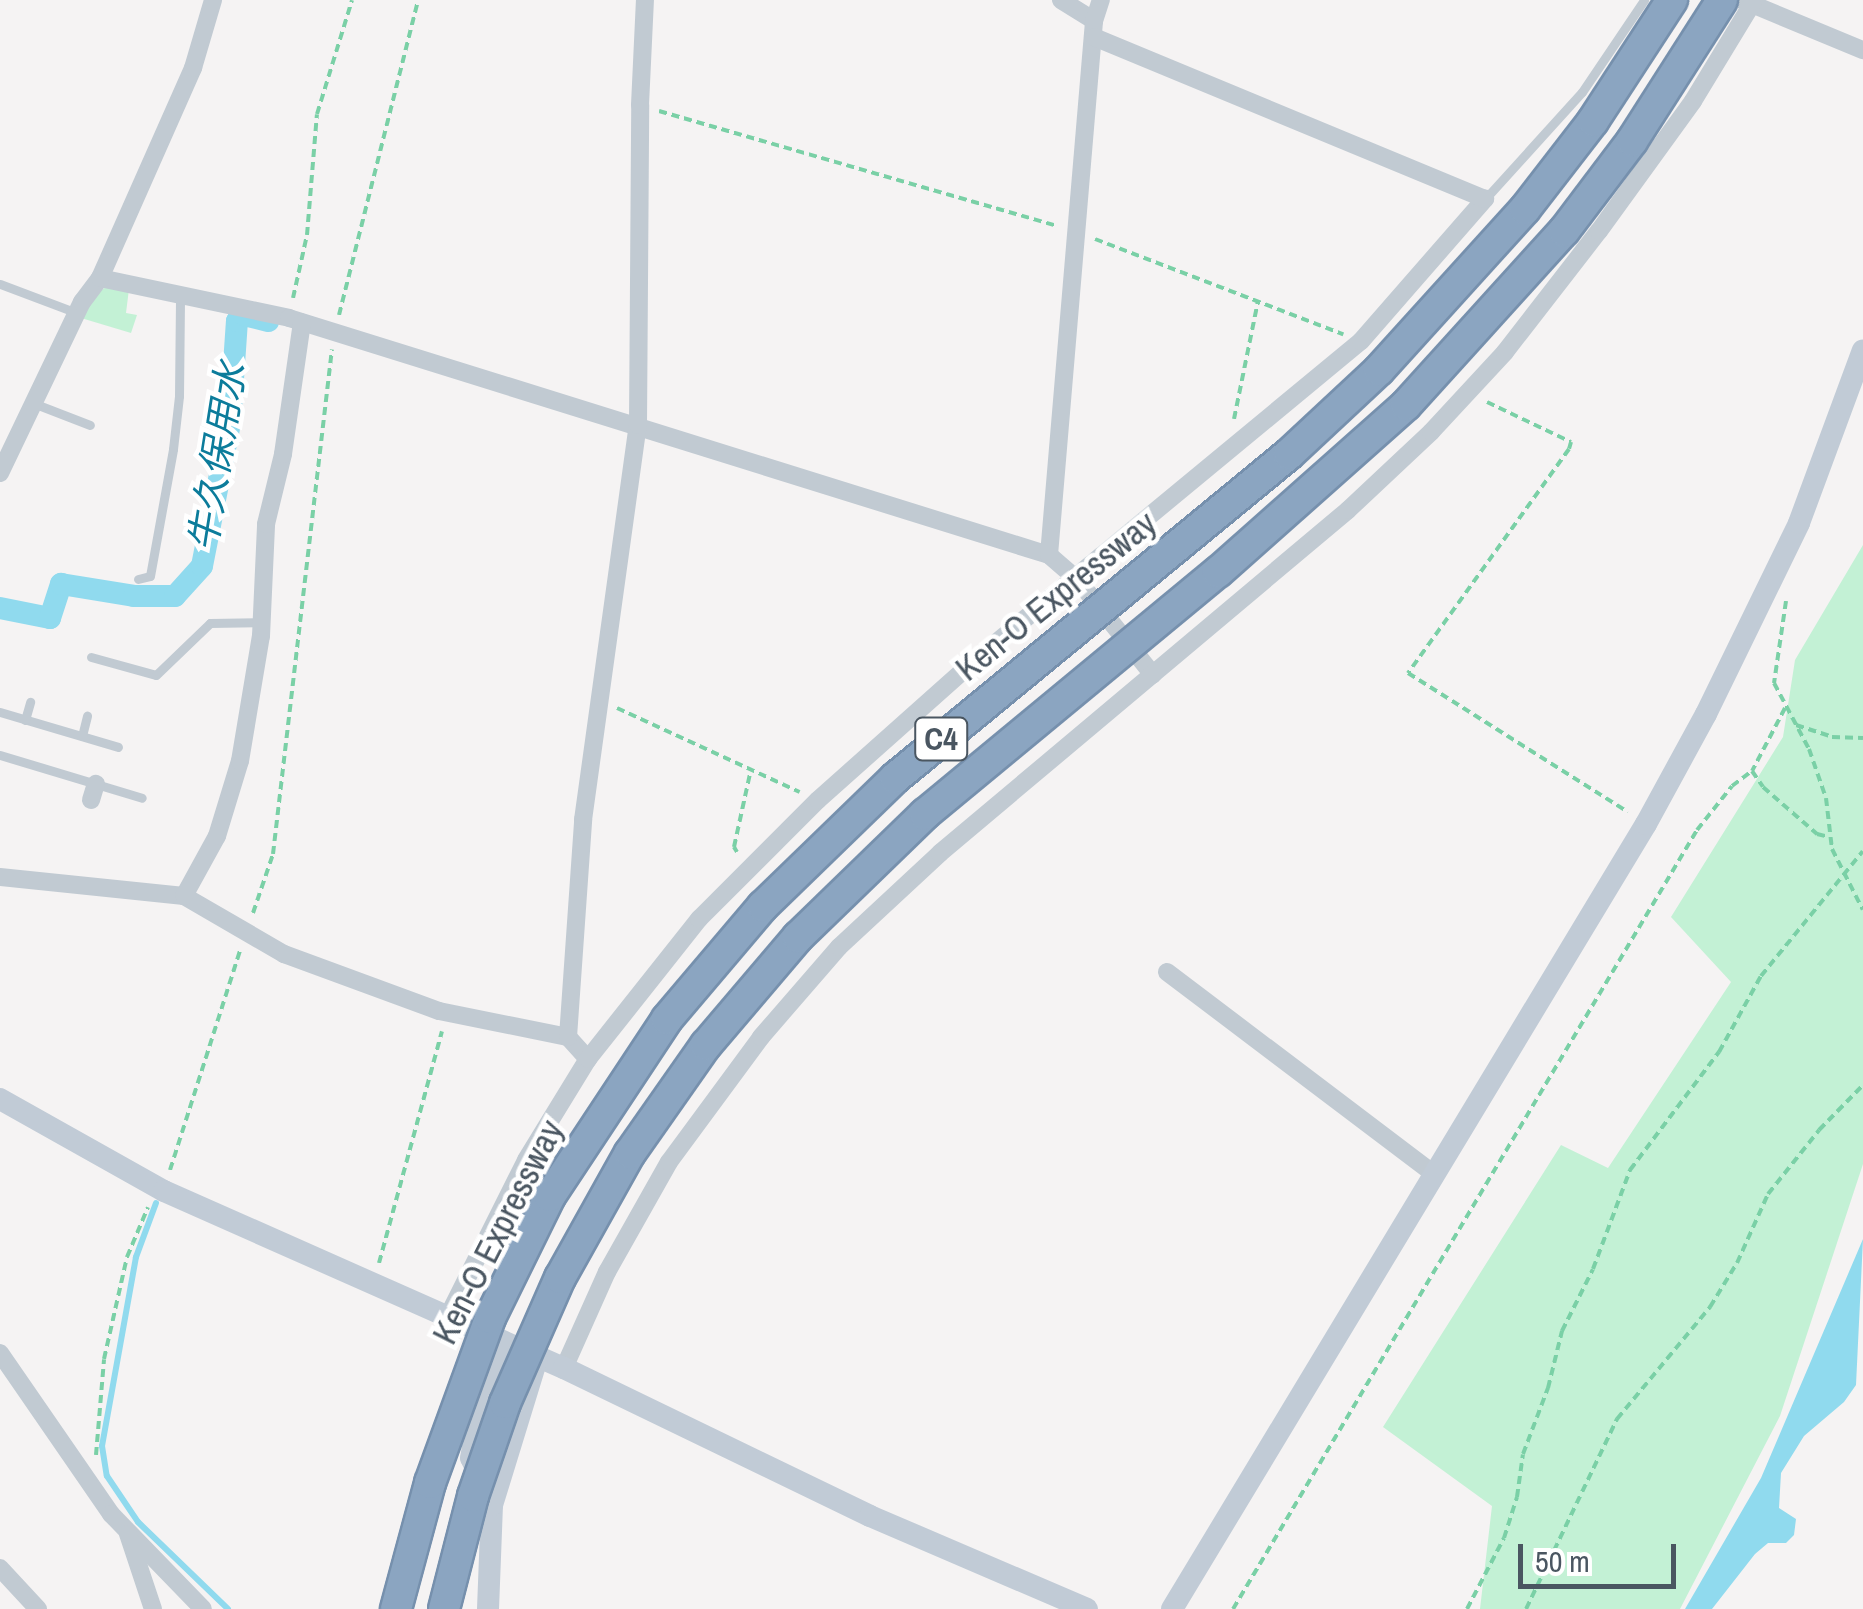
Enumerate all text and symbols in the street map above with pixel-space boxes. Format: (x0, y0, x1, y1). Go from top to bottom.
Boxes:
water label: 牛久保用水 (180, 360, 254, 554)
street label: Ken-O Expressway (947, 502, 1165, 690)
road number: C4 (914, 712, 968, 766)
street label: Ken-O Expressway (424, 1113, 572, 1351)
scale bar (1523, 1524, 1680, 1586)
text: 50 m (1535, 1541, 1590, 1581)

